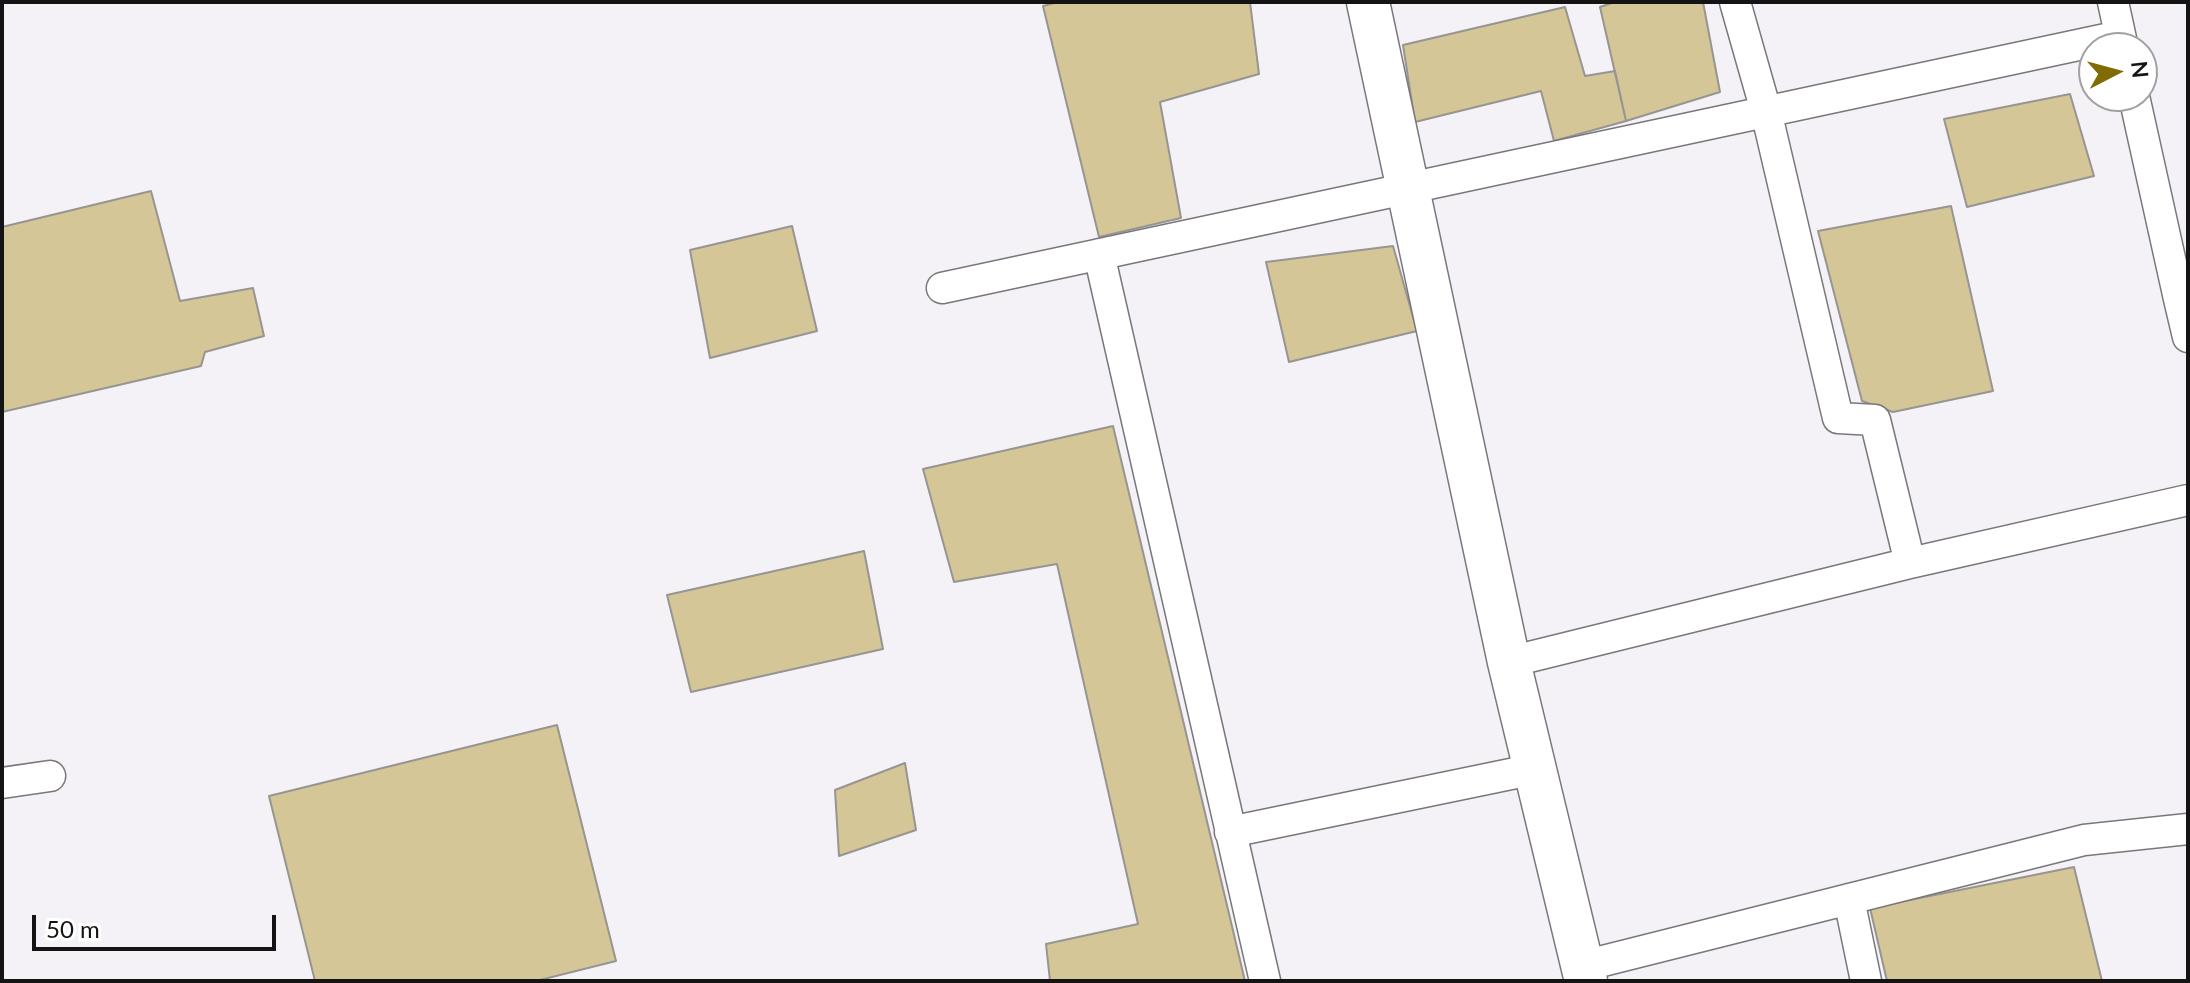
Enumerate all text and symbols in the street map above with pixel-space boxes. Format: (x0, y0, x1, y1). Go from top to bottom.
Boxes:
north arrow (2078, 32, 2158, 112)
text: N (2126, 60, 2155, 79)
scale bar (36, 899, 280, 949)
text: 50 m (46, 914, 100, 943)

